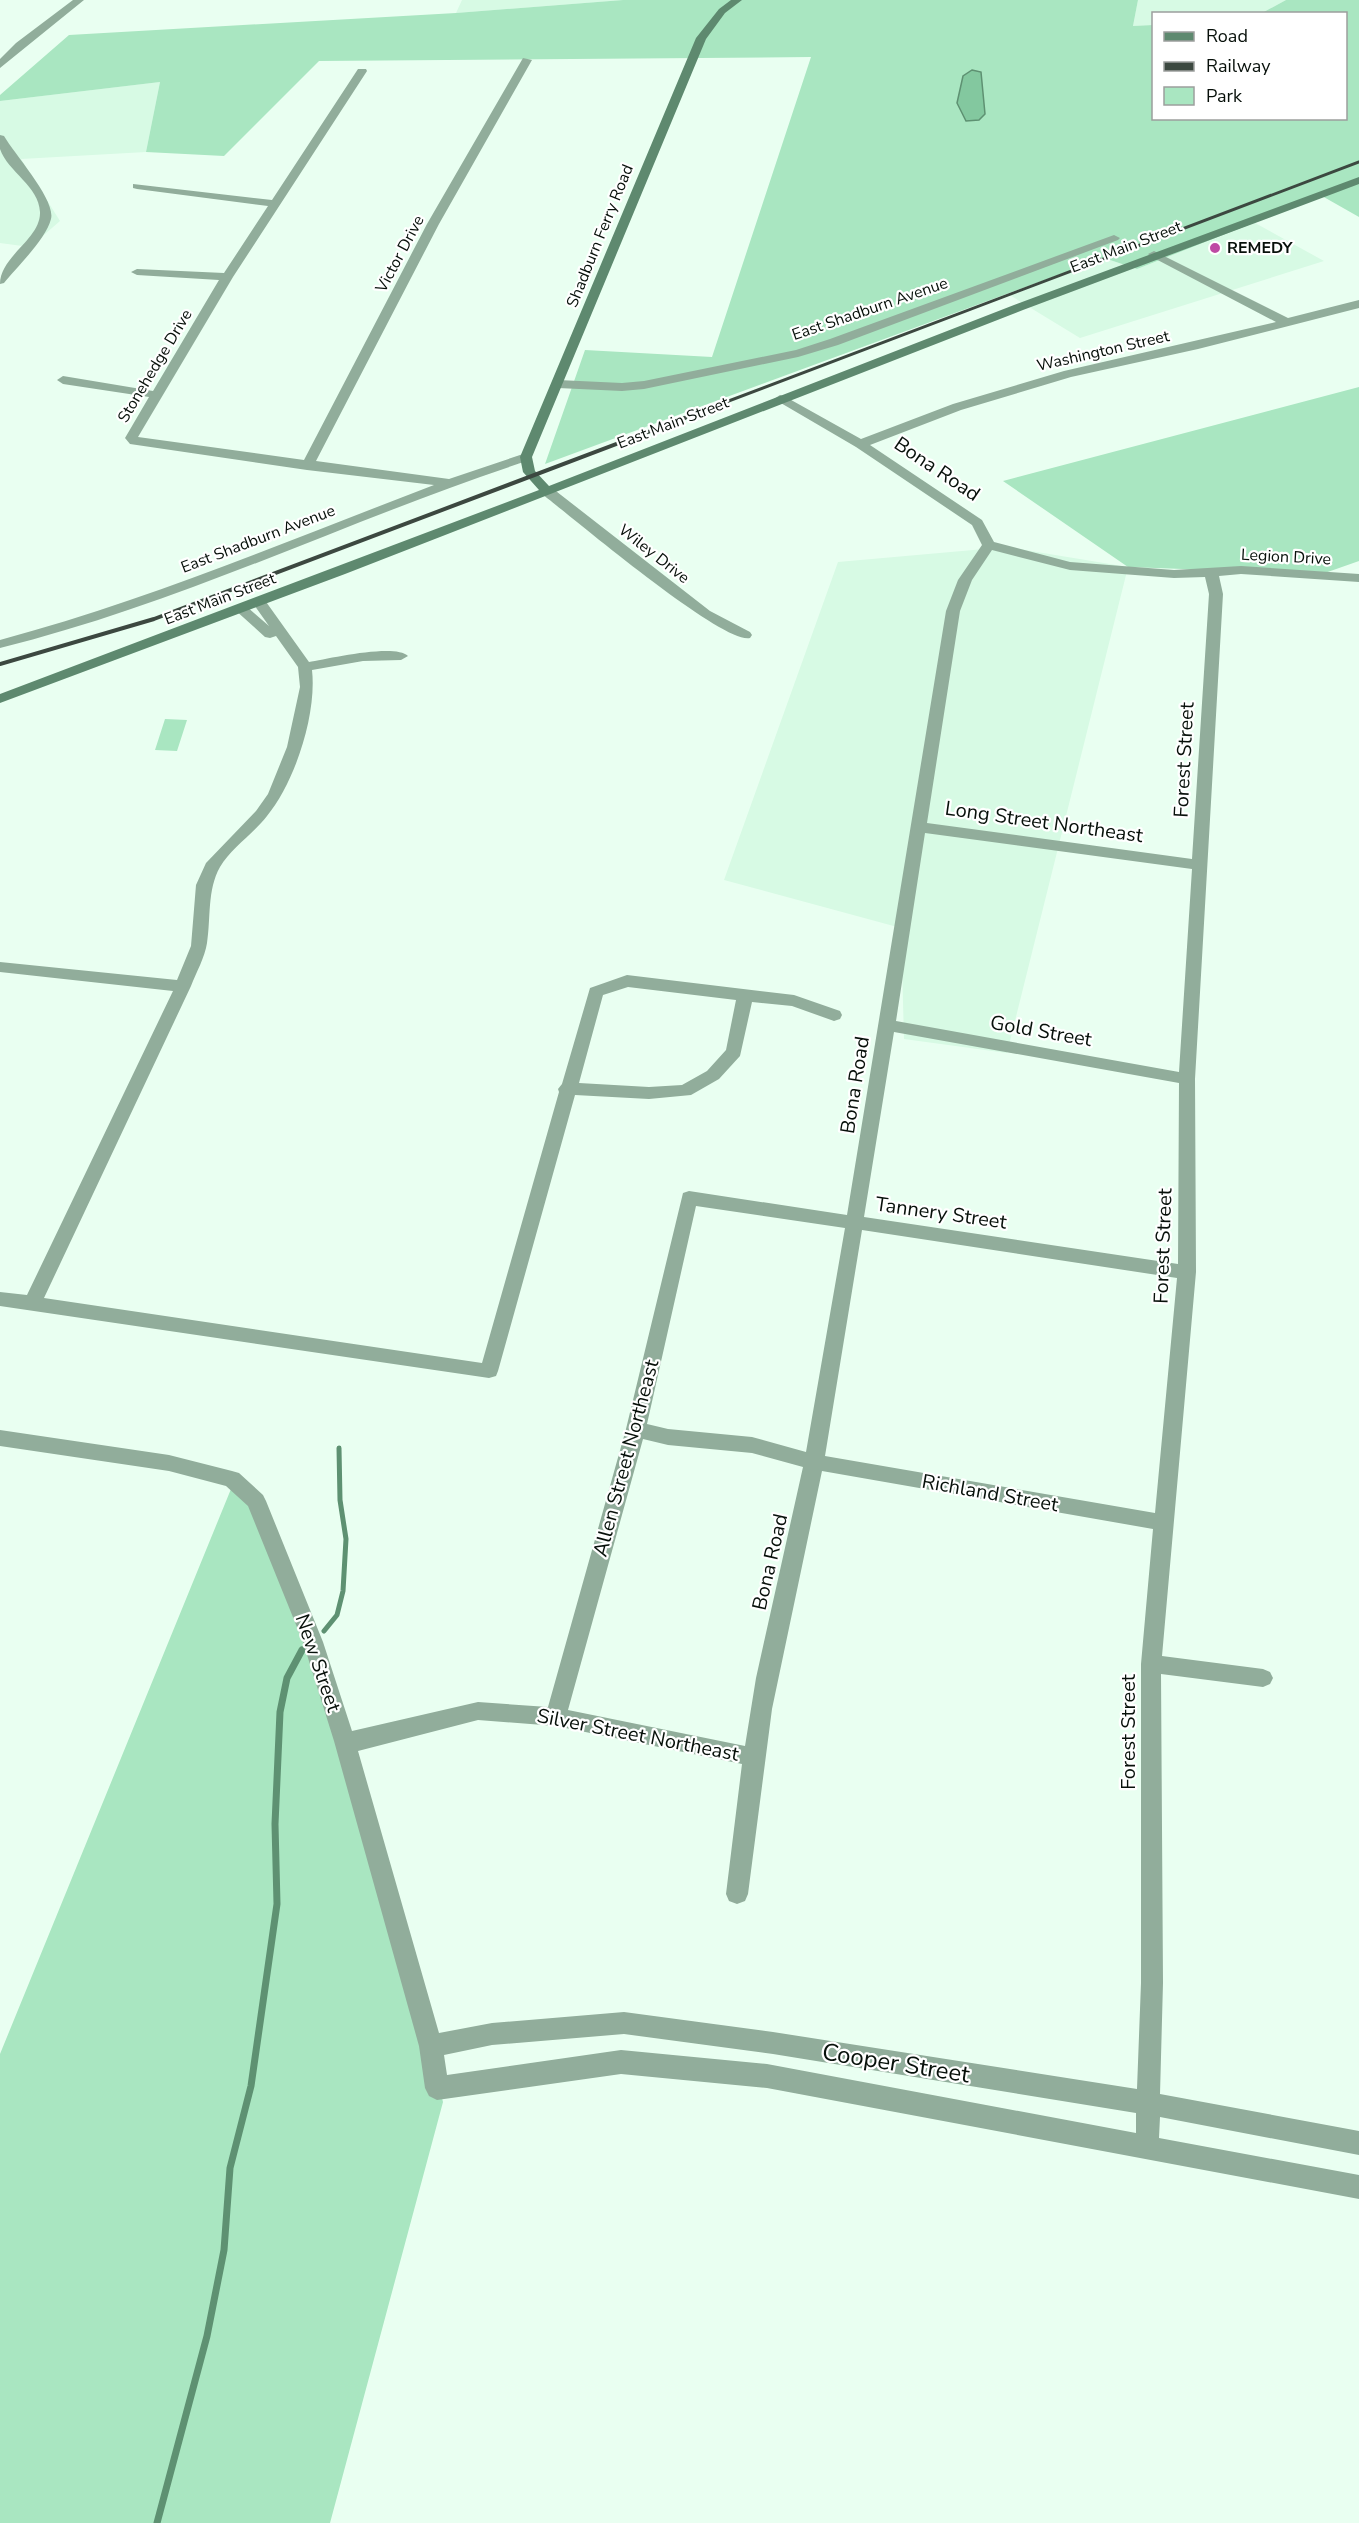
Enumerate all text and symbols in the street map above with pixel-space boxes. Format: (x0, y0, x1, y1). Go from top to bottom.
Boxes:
legend (1152, 12, 1347, 120)
text: Road (1206, 24, 1248, 48)
text: Railway (1206, 54, 1271, 78)
text: Park (1206, 84, 1243, 108)
street label: Shadburn Ferry Road (561, 161, 639, 311)
street label: Victor Drive (370, 212, 430, 297)
street label: East Main Street (1067, 215, 1185, 278)
place label: REMEDY (1227, 237, 1293, 259)
marker: REMEDY (1208, 241, 1222, 255)
street label: East Shadburn Avenue (789, 272, 951, 346)
street label: Stonehedge Drive (112, 305, 198, 427)
street label: Washington Street (1035, 325, 1172, 377)
street label: East Main Street (614, 391, 732, 454)
street label: Bona Road (889, 430, 985, 508)
street label: East Shadburn Avenue (178, 499, 338, 579)
street label: Wiley Drive (614, 519, 694, 589)
street label: Legion Drive (1240, 544, 1332, 570)
street label: East Main Street (161, 567, 279, 630)
street label: Forest Street (1167, 701, 1201, 818)
street label: Long Street Northeast (943, 795, 1146, 849)
street label: Gold Street (988, 1009, 1095, 1053)
street label: Bona Road (834, 1034, 876, 1136)
street label: Forest Street (1147, 1187, 1179, 1304)
street label: Tannery Street (874, 1190, 1009, 1236)
street label: Allen Street Northeast (587, 1356, 666, 1559)
street label: Richland Street (920, 1468, 1061, 1518)
street label: Bona Road (746, 1511, 794, 1613)
street label: New Street (289, 1610, 348, 1716)
street label: Forest Street (1115, 1673, 1142, 1790)
street label: Silver Street Northeast (535, 1702, 742, 1768)
street label: Cooper Street (820, 2036, 973, 2091)

